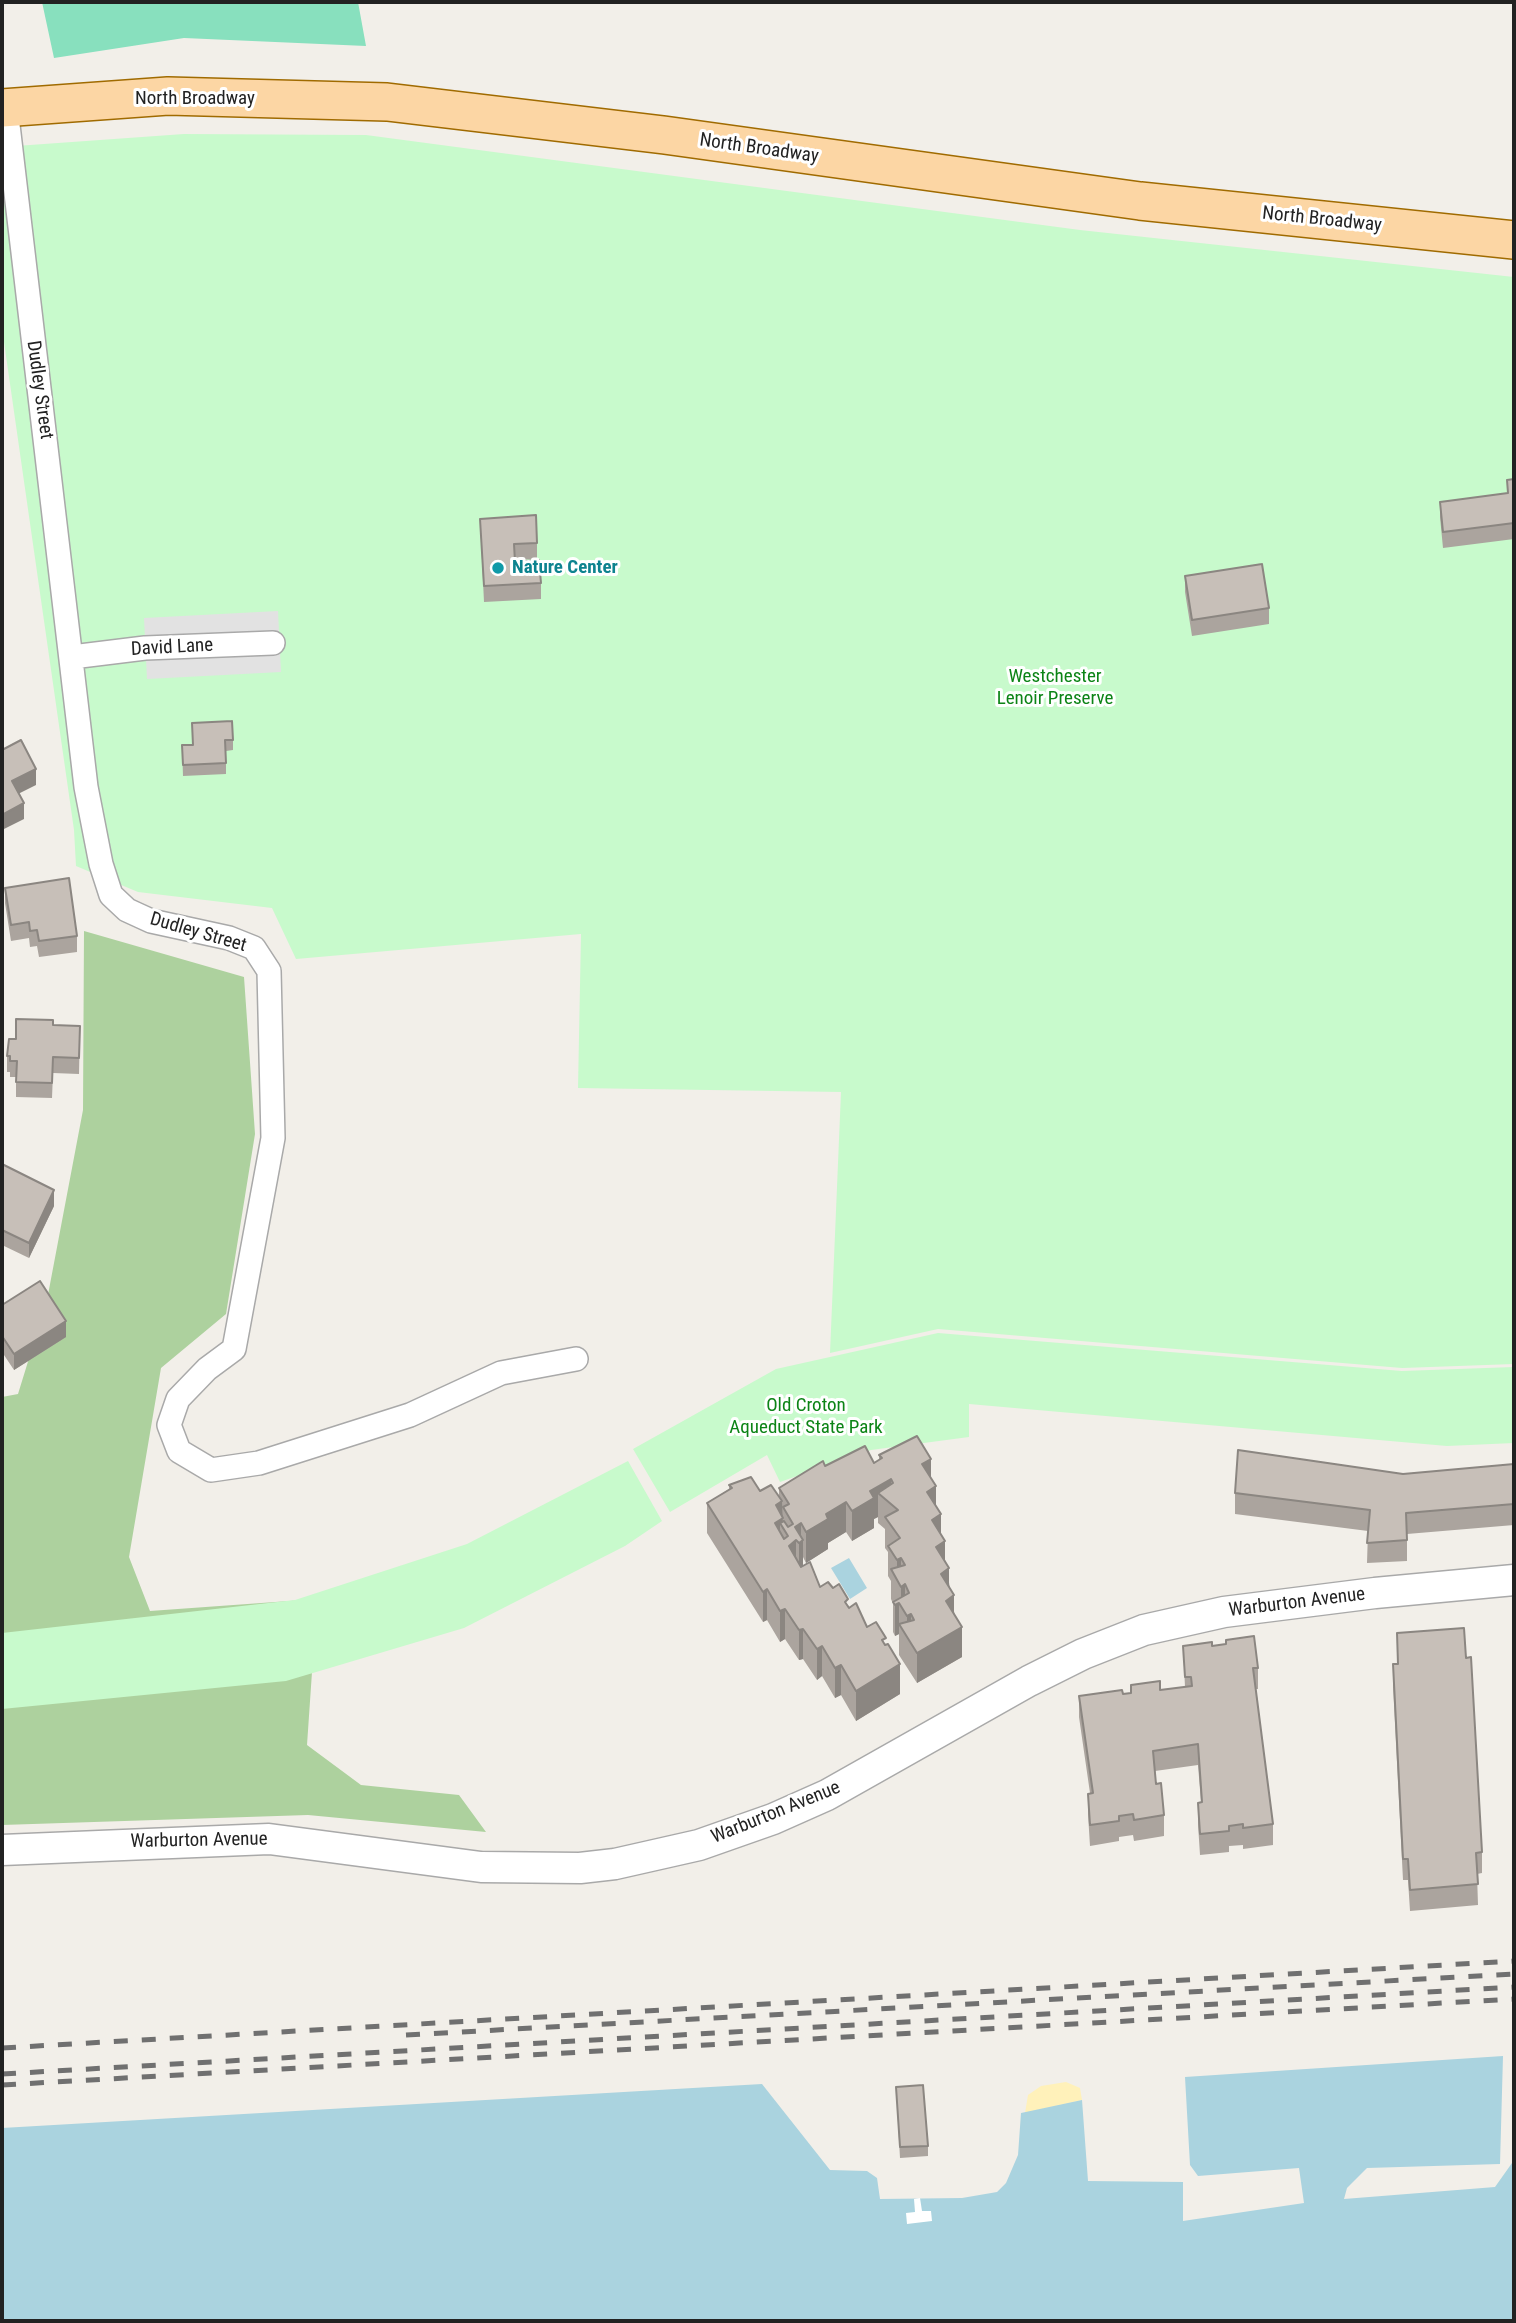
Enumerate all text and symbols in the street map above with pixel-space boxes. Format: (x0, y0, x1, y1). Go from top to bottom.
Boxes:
street label: North Broadway (135, 88, 255, 110)
street label: North Broadway (698, 129, 820, 169)
street label: North Broadway (1261, 202, 1383, 238)
street label: Dudley Street (21, 339, 57, 441)
place label: Nature Center (512, 557, 618, 579)
marker: Nature Center (490, 560, 506, 576)
street label: David Lane (130, 634, 214, 662)
park label: Westchester Lenoir Preserve (997, 666, 1113, 710)
street label: Dudley Street (147, 908, 249, 958)
park label: Old Croton Aqueduct State Park (729, 1395, 883, 1439)
street label: Warburton Avenue (1228, 1583, 1366, 1623)
street label: Warburton Avenue (708, 1777, 844, 1849)
street label: Warburton Avenue (130, 1828, 268, 1854)

